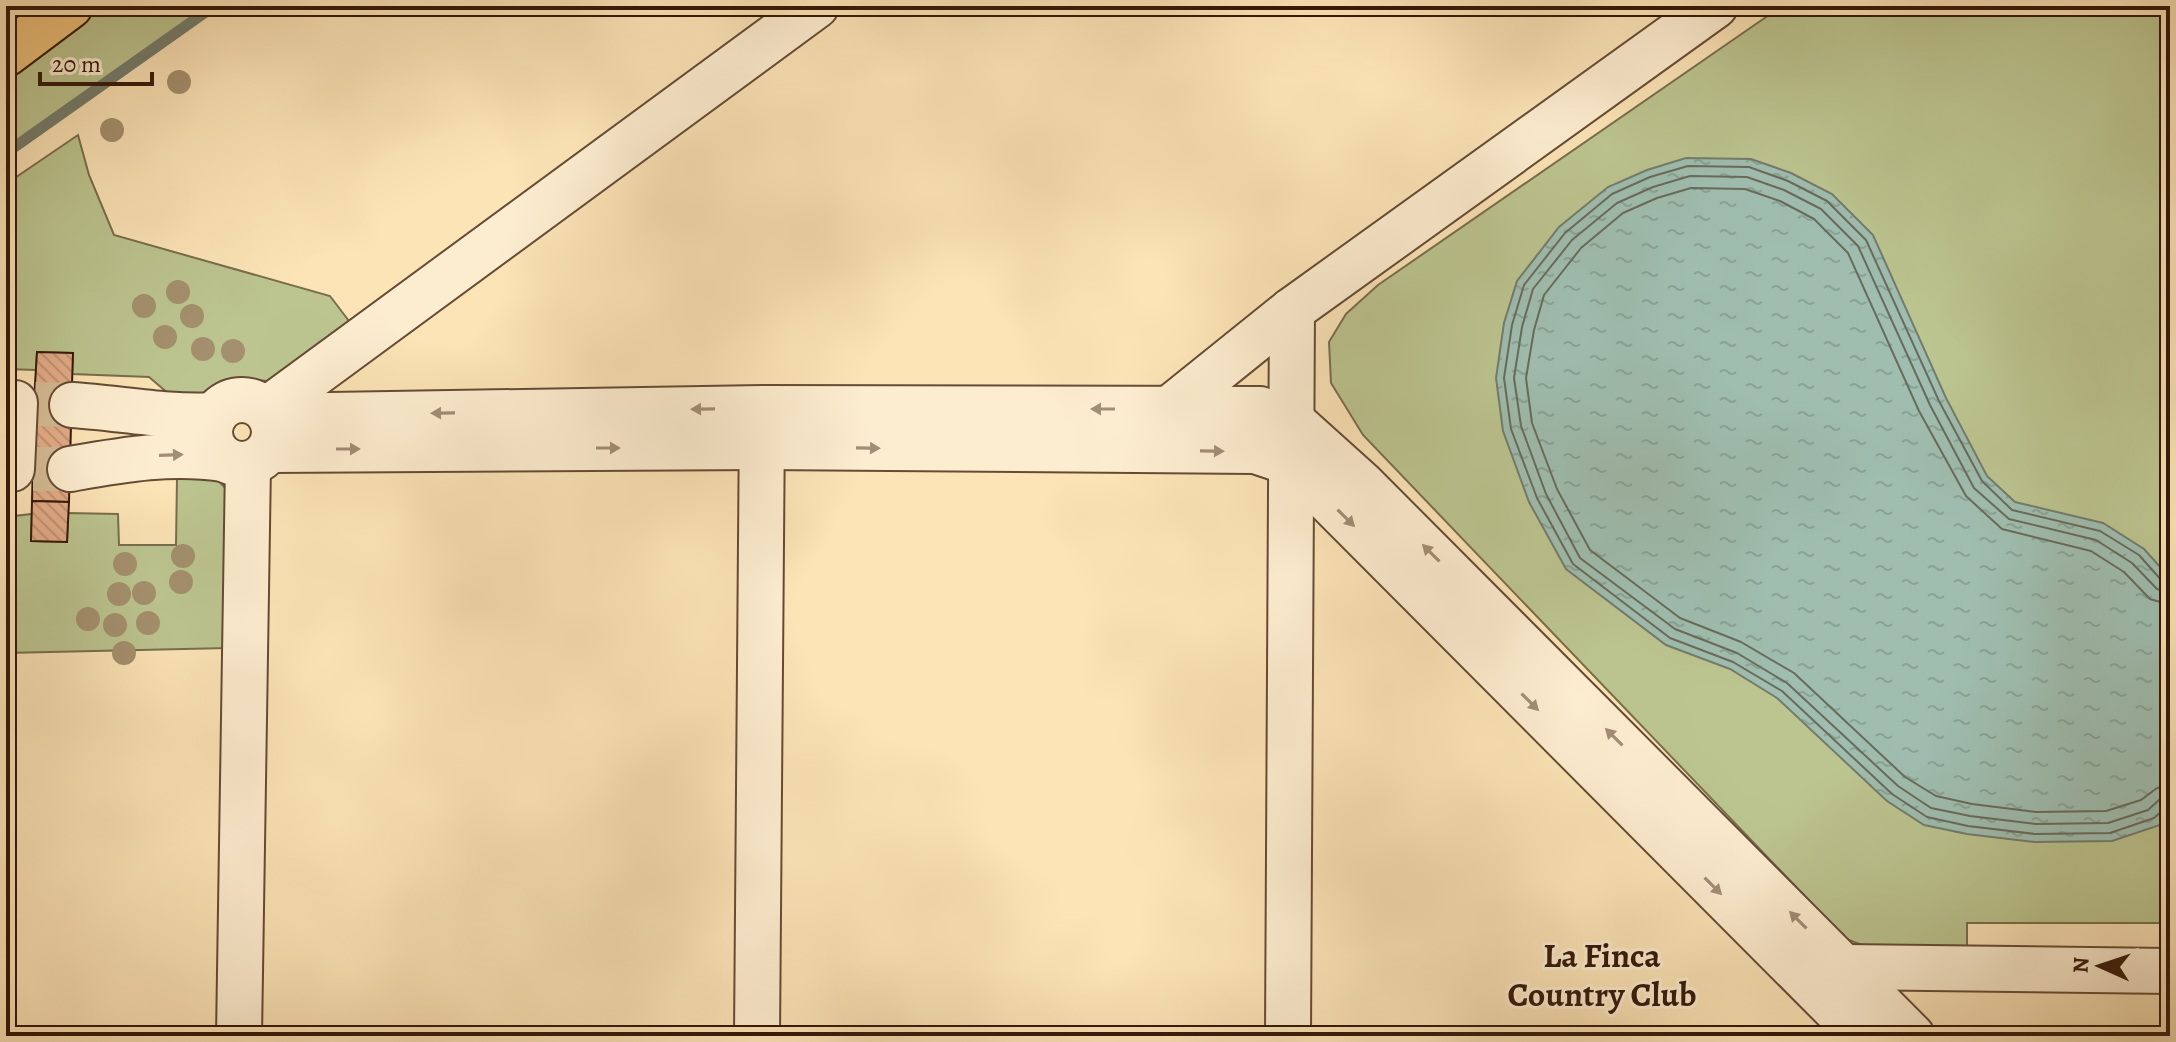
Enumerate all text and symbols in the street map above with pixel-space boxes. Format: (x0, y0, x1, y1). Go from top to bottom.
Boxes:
scale bar (40, 36, 152, 86)
text: 20 m (52, 48, 101, 80)
one-way arrow (690, 403, 715, 415)
one-way arrow (1090, 403, 1115, 415)
one-way arrow (430, 407, 455, 419)
one-way arrow (596, 441, 621, 454)
one-way arrow (856, 441, 881, 454)
one-way arrow (336, 443, 361, 455)
one-way arrow (1200, 445, 1225, 457)
one-way arrow (159, 449, 184, 462)
one-way arrow (1336, 508, 1355, 527)
one-way arrow (1422, 544, 1440, 563)
one-way arrow (1520, 692, 1538, 711)
one-way arrow (1605, 728, 1624, 746)
one-way arrow (1703, 876, 1722, 895)
one-way arrow (1789, 912, 1808, 930)
north arrow (2060, 926, 2140, 1006)
district label: La Finca Country Club (1507, 932, 1697, 1018)
text: N (2066, 956, 2096, 974)

